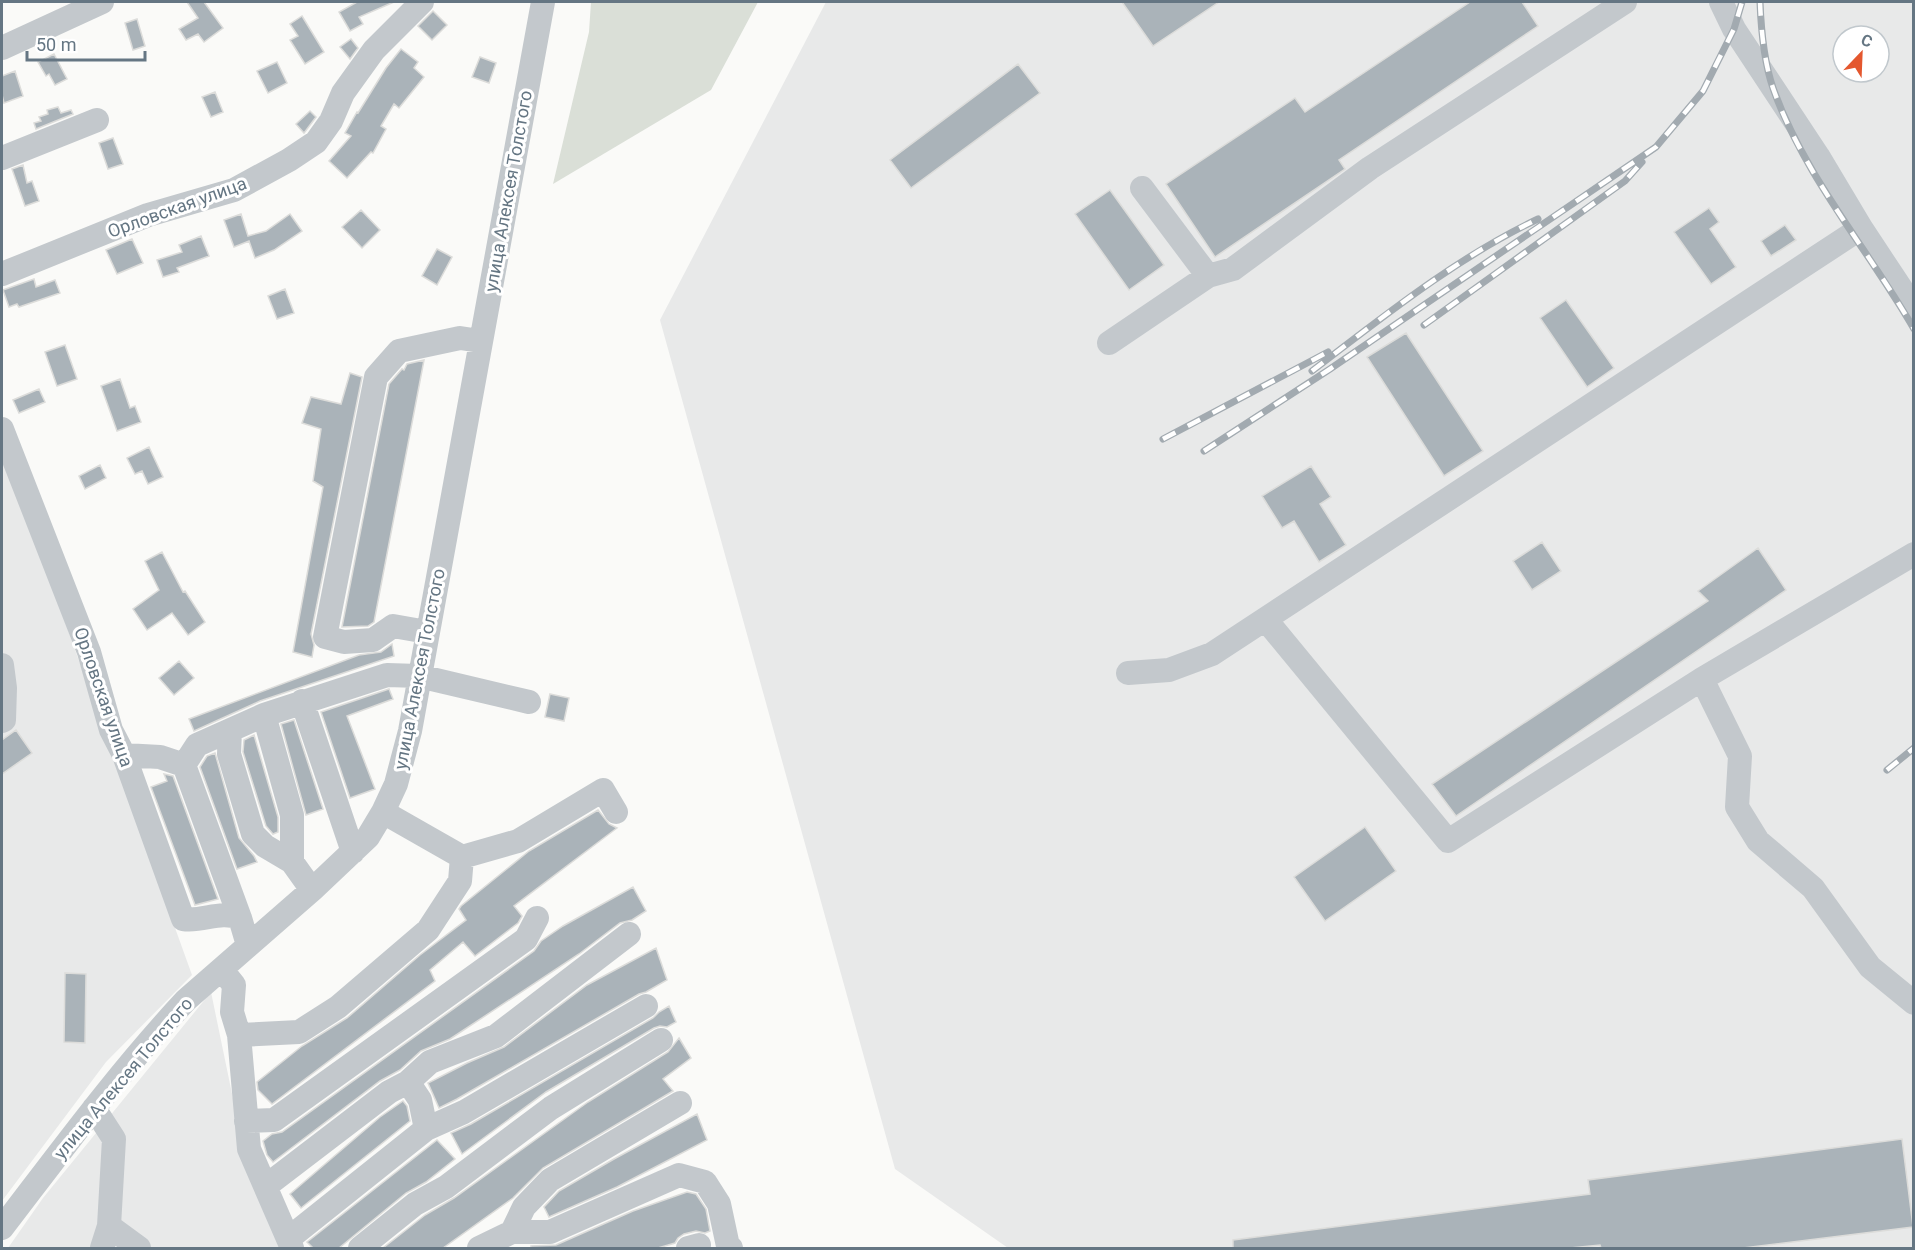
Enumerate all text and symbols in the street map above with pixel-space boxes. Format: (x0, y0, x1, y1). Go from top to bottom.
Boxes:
scale bar (27, 24, 146, 62)
north arrow (1831, 24, 1891, 84)
text: С (1858, 30, 1875, 51)
text: 50 m (36, 34, 76, 55)
street label: улица Алексея Толстого (480, 89, 536, 293)
street label: Орловская улица (105, 172, 249, 242)
street label: улица Алексея Толстого (389, 567, 449, 771)
street label: Орловская улица (70, 625, 138, 769)
street label: улица Алексея Толстого (49, 993, 197, 1163)

